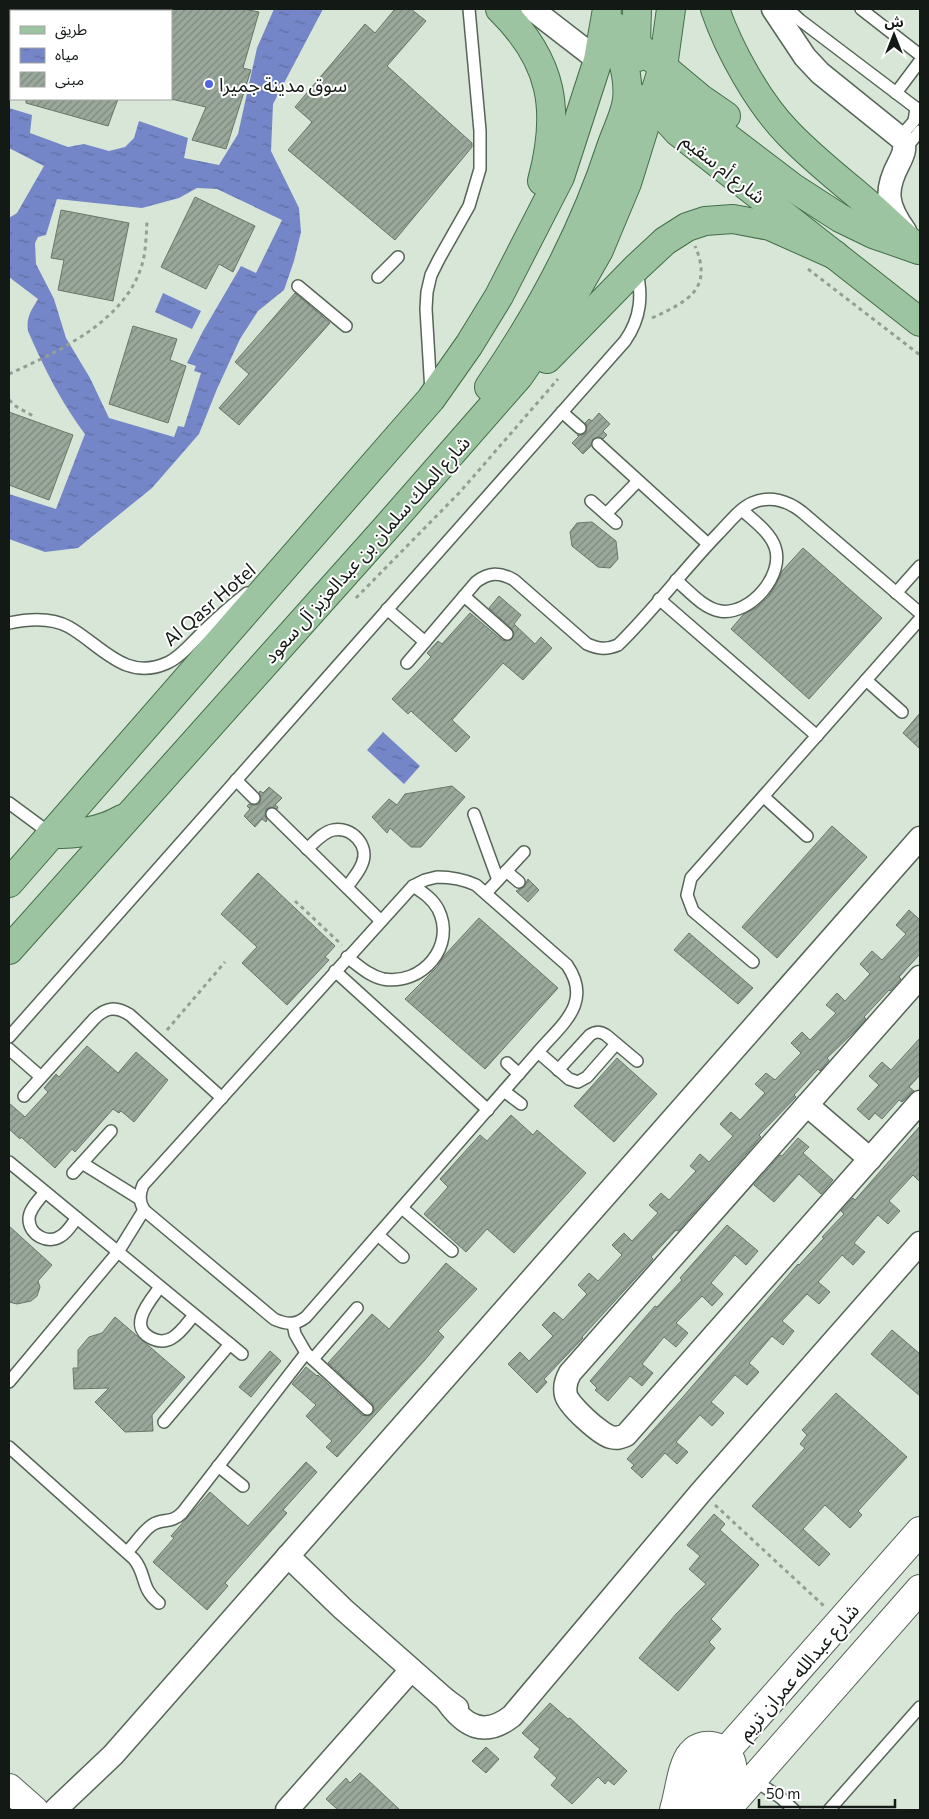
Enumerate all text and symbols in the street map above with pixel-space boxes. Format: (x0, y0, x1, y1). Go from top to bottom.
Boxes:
legend (10, 10, 172, 100)
north arrow (869, 10, 919, 60)
text: ش (884, 13, 904, 30)
text: طريق (55, 20, 87, 40)
text: مياه (55, 45, 79, 63)
text: مبنى (55, 70, 84, 89)
place label: سوق مدينة جميرا (219, 73, 347, 97)
marker: سوق مدينة جميرا (203, 78, 215, 90)
street label: شارع أم سقيم (675, 128, 770, 211)
street label: شارع الملك سلمان بن عبدالعزيز آل سعود (258, 431, 476, 669)
street label: Al Qasr Hotel (158, 558, 260, 650)
street label: شارع عبدالله عمران تريم (733, 1598, 866, 1746)
scale bar (759, 1776, 895, 1808)
text: 50 m (766, 1784, 800, 1802)

